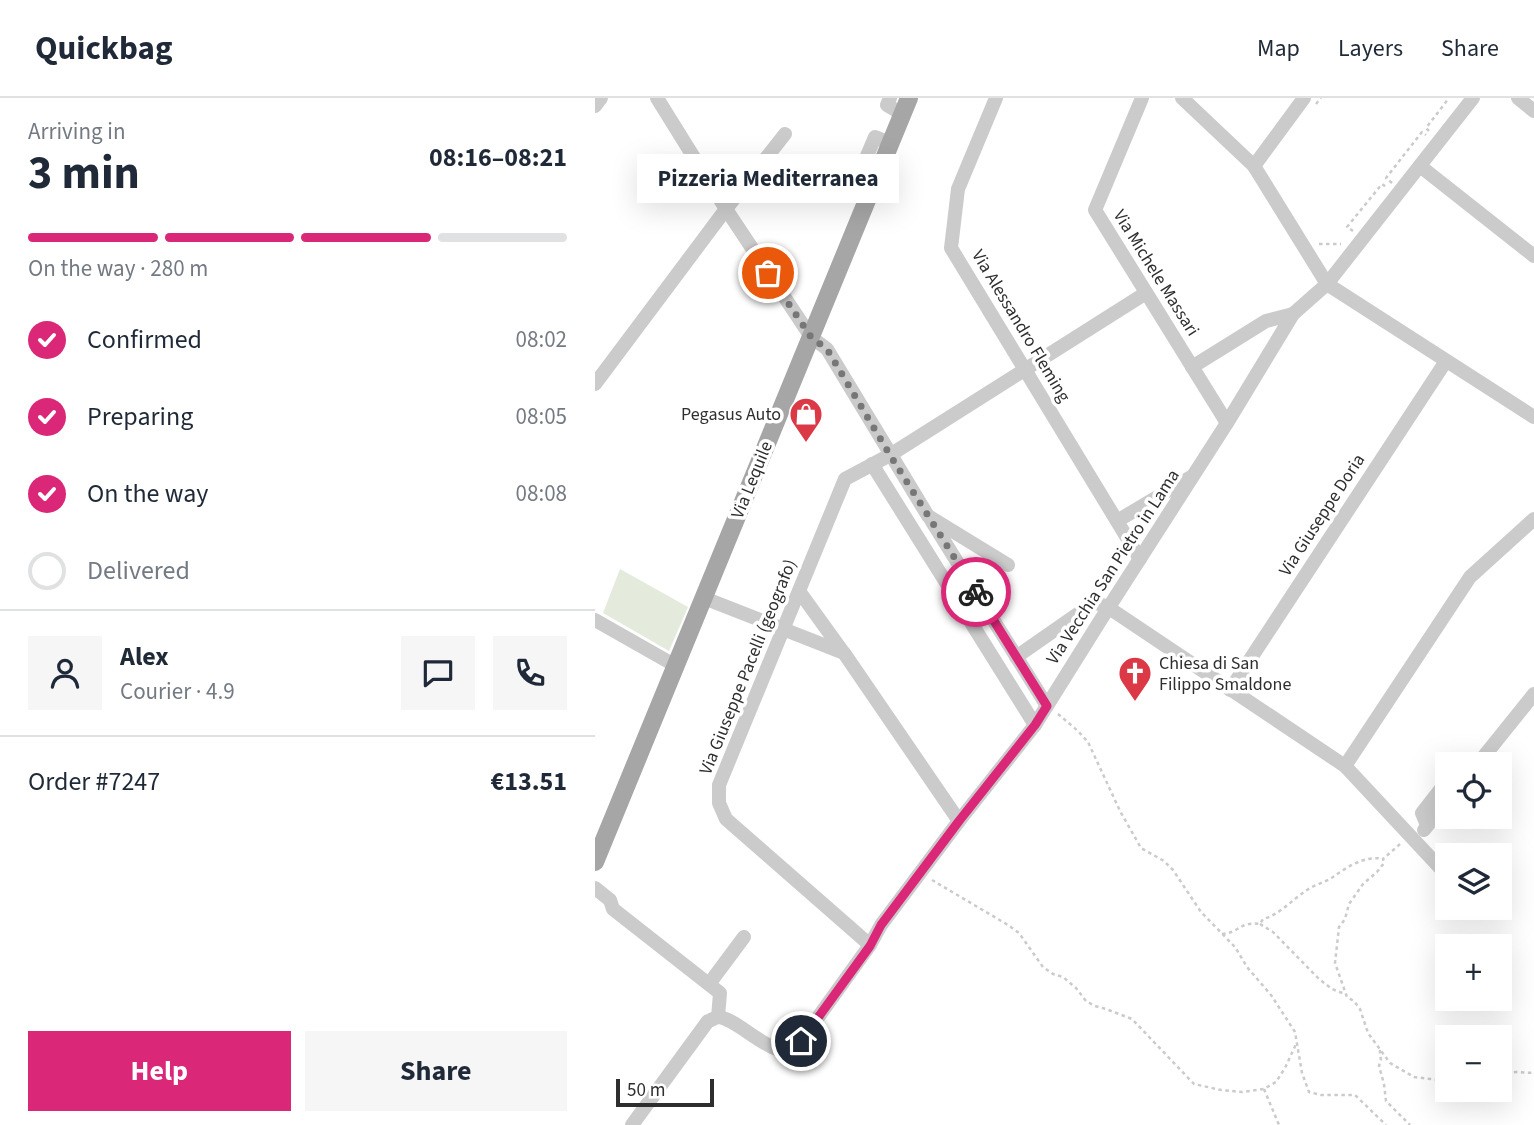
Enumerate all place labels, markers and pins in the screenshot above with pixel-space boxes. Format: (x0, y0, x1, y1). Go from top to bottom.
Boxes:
callout: Pizzeria Mediterranea (637, 154, 899, 203)
pin (738, 243, 798, 303)
shop icon: Pegasus Auto (787, 395, 825, 444)
place label: Pegasus Auto (681, 402, 781, 427)
place label: Chiesa di San Filippo Smaldone (1159, 651, 1291, 697)
church icon: Chiesa di San Filippo Smaldone (1116, 654, 1154, 703)
pin (771, 1011, 831, 1071)

